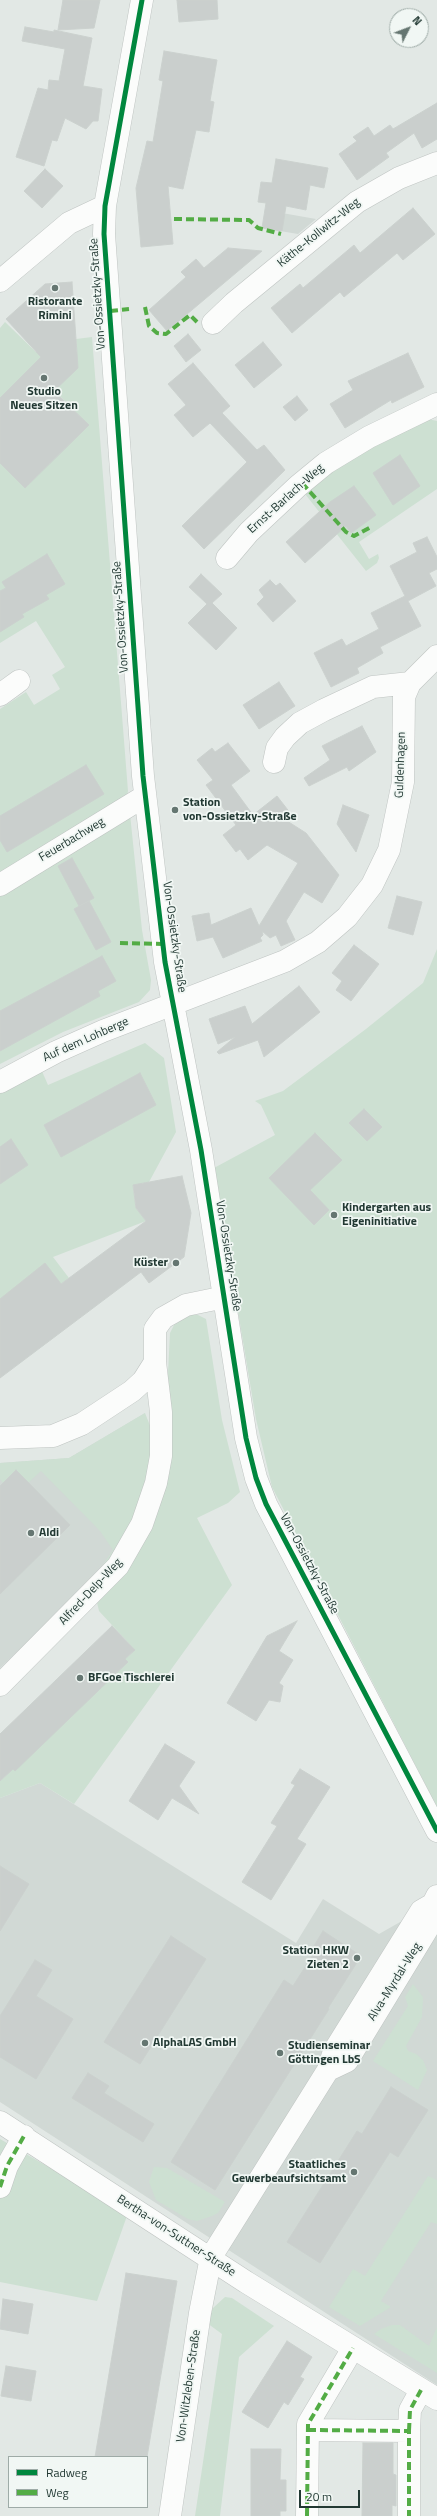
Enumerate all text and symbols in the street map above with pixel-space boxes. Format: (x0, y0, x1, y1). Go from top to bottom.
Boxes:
north arrow (389, 8, 429, 48)
text: N (409, 12, 426, 29)
street label: Käthe-Kollwitz-Weg (275, 195, 363, 271)
street label: Von-Ossietzky-Straße (87, 238, 109, 350)
marker: Ristorante Rimini (50, 283, 60, 293)
place label: Ristorante Rimini (28, 295, 82, 323)
marker: Studio Neues Sitzen (39, 373, 49, 383)
place label: Studio Neues Sitzen (10, 385, 78, 413)
street label: Ernst-Barlach-Weg (245, 461, 327, 537)
street label: Von-Ossietzky-Straße (110, 561, 132, 673)
street label: Guldenhagen (393, 732, 409, 798)
place label: Station von-Ossietzky-Straße (183, 796, 297, 824)
marker: Station von-Ossietzky-Straße (170, 805, 180, 815)
street label: Feuerbachweg (37, 815, 107, 865)
street label: Von-Ossietzky-Straße (159, 881, 189, 993)
street label: Auf dem Lohberge (41, 1015, 131, 1065)
street label: Von-Ossietzky-Straße (212, 1200, 244, 1312)
place label: Kindergarten aus Eigeninitiative (342, 1201, 431, 1229)
marker: Kindergarten aus Eigeninitiative (329, 1210, 339, 1220)
place label: Küster (134, 1256, 168, 1270)
marker: Küster (171, 1258, 181, 1268)
street label: Von-Ossietzky-Straße (276, 1511, 342, 1617)
place label: Aldi (39, 1526, 59, 1540)
marker: Aldi (26, 1528, 36, 1538)
street label: Alfred-Delp-Weg (56, 1556, 126, 1628)
place label: BFGoe Tischlerei (88, 1671, 174, 1685)
marker: BFGoe Tischlerei (75, 1673, 85, 1683)
street label: Alva-Myrdal-Weg (365, 1940, 425, 2024)
place label: Station HKW Zieten 2 (283, 1944, 349, 1972)
marker: Station HKW Zieten 2 (352, 1953, 362, 1963)
place label: AlphaLAS GmbH (153, 2036, 237, 2050)
marker: AlphaLAS GmbH (140, 2038, 150, 2048)
place label: Studienseminar Göttingen LbS (288, 2039, 370, 2067)
marker: Studienseminar Göttingen LbS (275, 2048, 285, 2058)
place label: Staatliches Gewerbeaufsichtsamt (232, 2158, 346, 2186)
marker: Staatliches Gewerbeaufsichtsamt (349, 2167, 359, 2177)
street label: Bertha-von-Suttner-Straße (114, 2192, 238, 2280)
street label: Von-Witzleben-Straße (174, 2329, 204, 2443)
legend (8, 2456, 148, 2508)
text: Radweg (46, 2463, 87, 2482)
scale bar (301, 2482, 362, 2508)
text: Weg (46, 2483, 69, 2502)
text: 20 m (306, 2487, 332, 2506)

